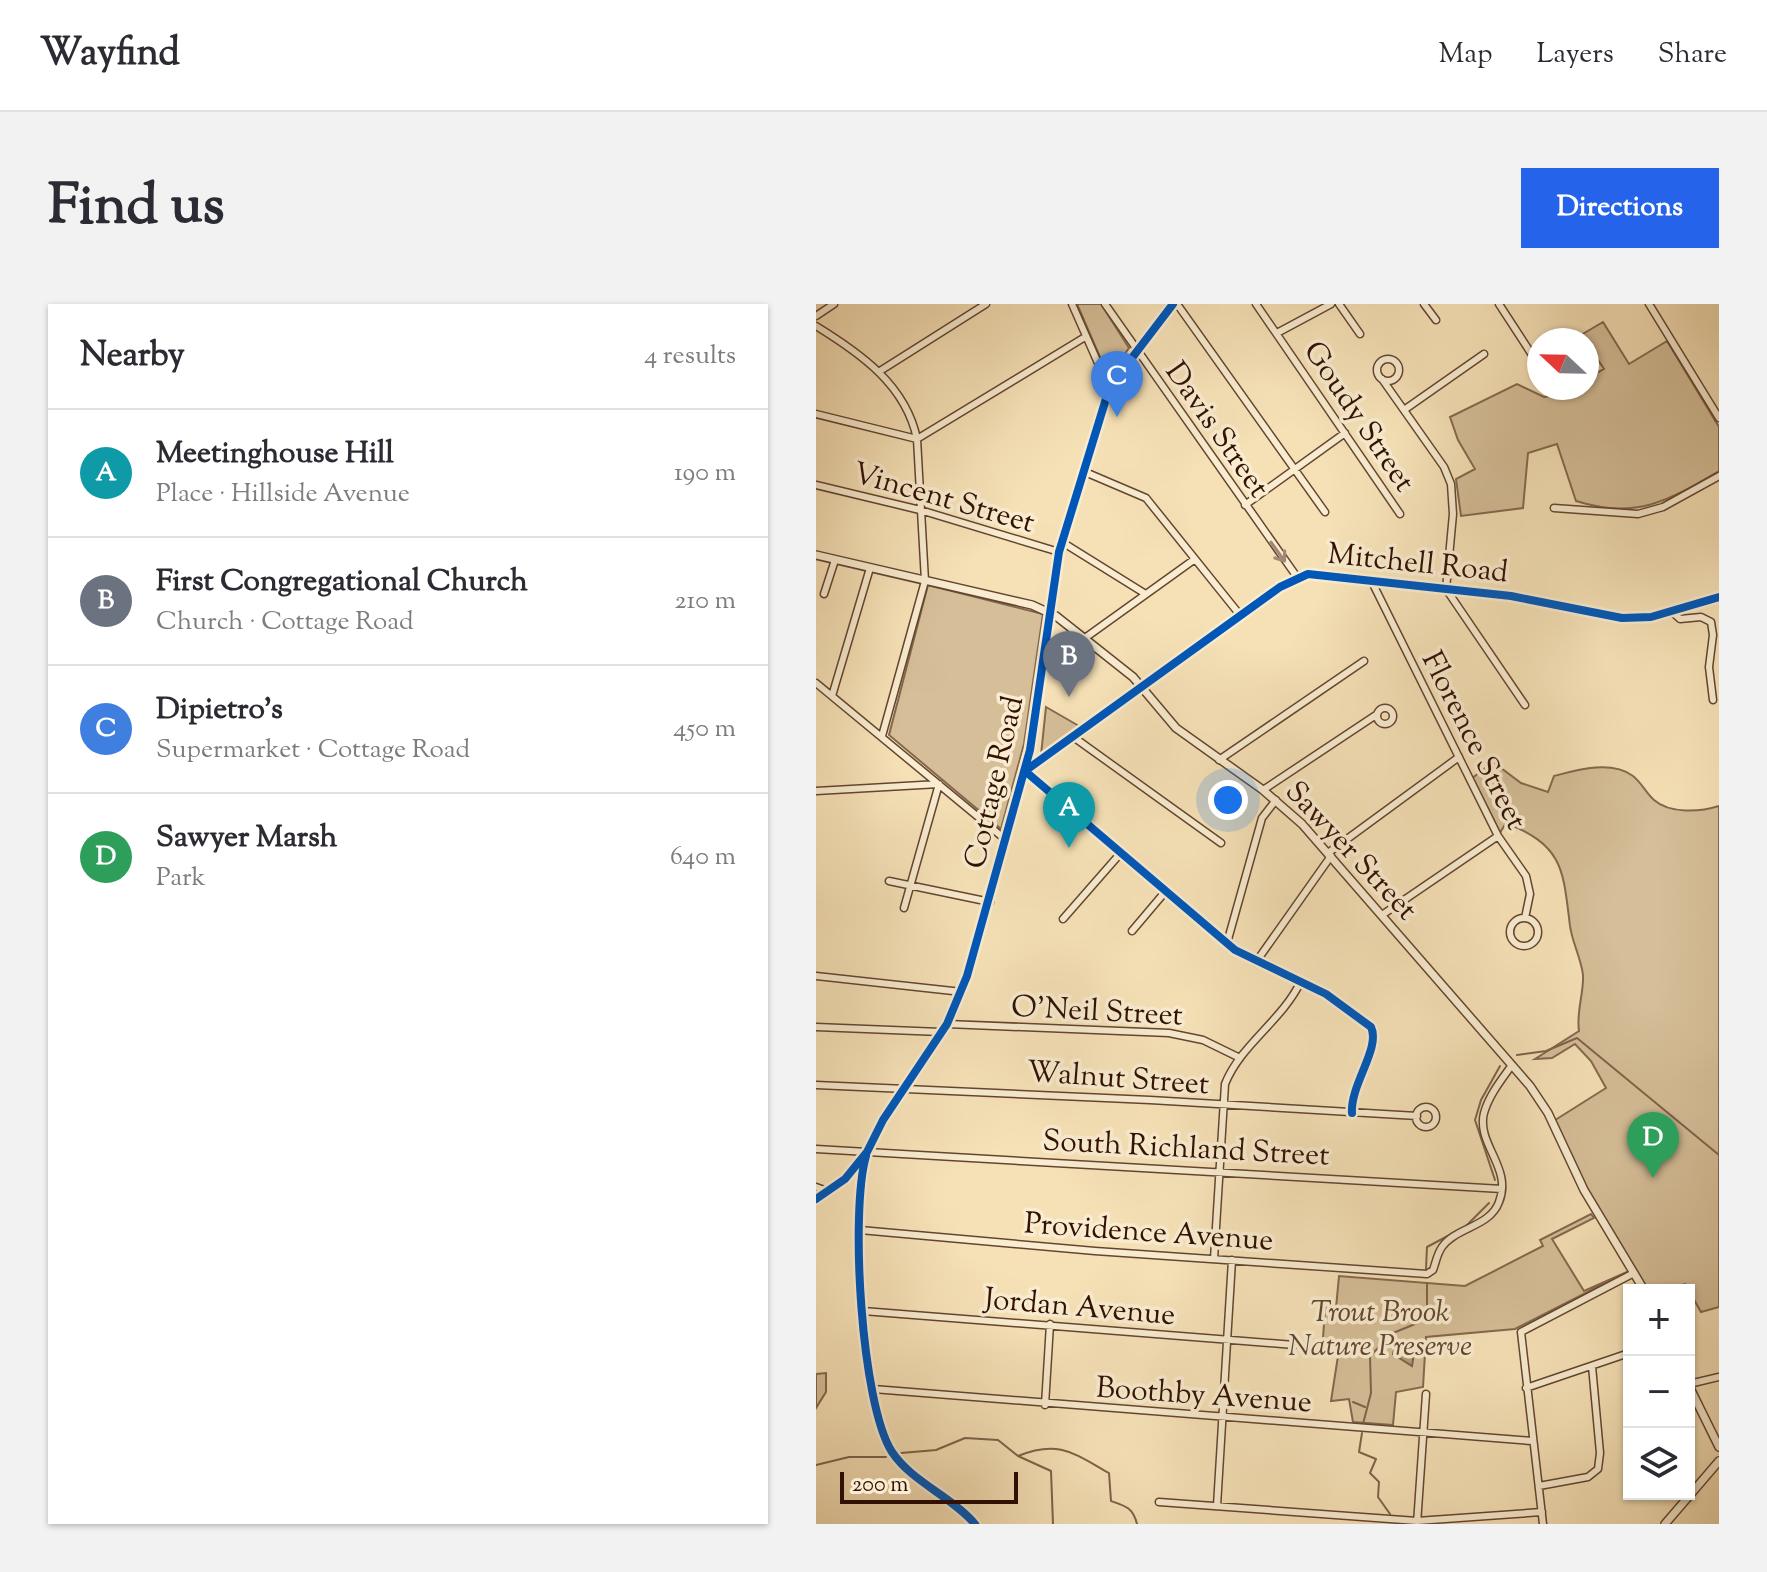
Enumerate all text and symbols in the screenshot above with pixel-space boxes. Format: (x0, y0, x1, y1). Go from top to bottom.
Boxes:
text: Wayfind (40, 28, 180, 82)
text: Map (1439, 35, 1492, 75)
text: Layers (1536, 35, 1614, 75)
text: Share (1658, 35, 1727, 75)
text: Find us (48, 168, 224, 249)
button: Directions (1521, 168, 1719, 248)
north arrow (1527, 328, 1599, 400)
text: Nearby (80, 332, 185, 381)
street label: Goudy Street (1292, 333, 1424, 501)
text: 4 results (644, 338, 736, 375)
pin: C (1091, 351, 1143, 417)
street label: Davis Street (1153, 354, 1279, 507)
text: Meetinghouse Hill (156, 433, 394, 476)
street label: Vincent Street (847, 453, 1039, 546)
text: A (95, 455, 117, 492)
text: 190 m (674, 455, 736, 492)
text: Place · Hillside Avenue (156, 476, 410, 513)
street label: Mitchell Road (1325, 534, 1510, 595)
one-way arrow (1269, 541, 1286, 562)
text: First Congregational Church (156, 561, 528, 604)
text: B (98, 583, 114, 620)
text: 210 m (674, 583, 736, 620)
text: Church · Cottage Road (156, 604, 414, 641)
pin: B (1043, 631, 1095, 697)
street label: Florence Street (1409, 644, 1536, 838)
text: Dipietro's (156, 689, 283, 732)
street label: Cottage Road (955, 692, 1036, 873)
text: C (96, 711, 116, 748)
text: 450 m (673, 711, 736, 748)
text: Supermarket · Cottage Road (156, 732, 470, 769)
street label: Sawyer Street (1274, 772, 1426, 931)
your location (1208, 780, 1248, 820)
pin: A (1043, 782, 1095, 848)
text: Sawyer Marsh (156, 817, 337, 860)
text: D (96, 839, 116, 876)
text: 640 m (670, 839, 736, 876)
text: Park (156, 860, 206, 897)
street label: O'Neil Street (1010, 987, 1184, 1038)
street label: Walnut Street (1025, 1052, 1210, 1107)
pin: D (1627, 1112, 1679, 1178)
street label: South Richland Street (1041, 1121, 1330, 1178)
street label: Providence Avenue (1023, 1203, 1275, 1264)
street label: Jordan Avenue (981, 1279, 1177, 1338)
map controls (1623, 1284, 1695, 1500)
button: + (1623, 1284, 1695, 1356)
park label: Trout Brook Nature Preserve (1288, 1292, 1472, 1369)
button: − (1623, 1356, 1695, 1428)
street label: Boothby Avenue (1094, 1368, 1313, 1425)
button: layers (1623, 1428, 1695, 1500)
scale bar (840, 1468, 1018, 1504)
text: 200 m (852, 1470, 908, 1502)

